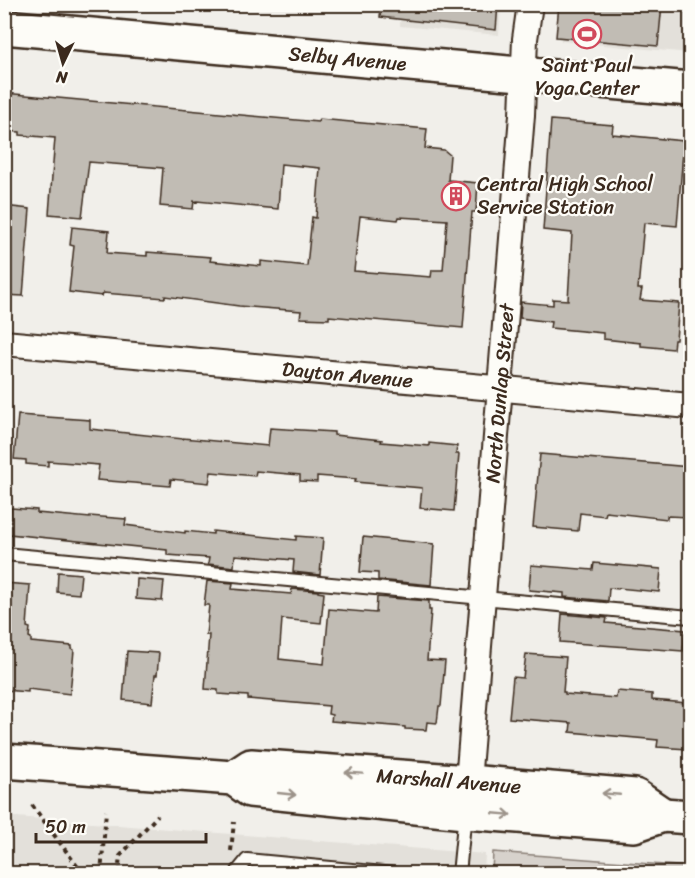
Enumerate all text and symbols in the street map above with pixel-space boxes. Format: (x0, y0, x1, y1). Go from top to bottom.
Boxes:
sports icon: Saint Paul Yoga Center (571, 18, 603, 50)
north arrow (33, 33, 93, 93)
street label: Selby Avenue (287, 36, 409, 81)
place label: Saint Paul Yoga Center (535, 48, 641, 106)
text: N (54, 62, 70, 92)
place label: Central High School Service Station (477, 167, 653, 225)
building icon: Central High School Service Station (440, 180, 472, 212)
street label: North Dunlap Street (475, 301, 524, 484)
street label: Dayton Avenue (281, 351, 415, 398)
street label: Marshall Avenue (375, 758, 522, 804)
one-way arrow (344, 767, 364, 778)
one-way arrow (601, 788, 621, 799)
one-way arrow (277, 789, 297, 800)
scale bar (36, 806, 206, 844)
one-way arrow (492, 809, 512, 820)
text: 50 m (45, 811, 86, 843)

